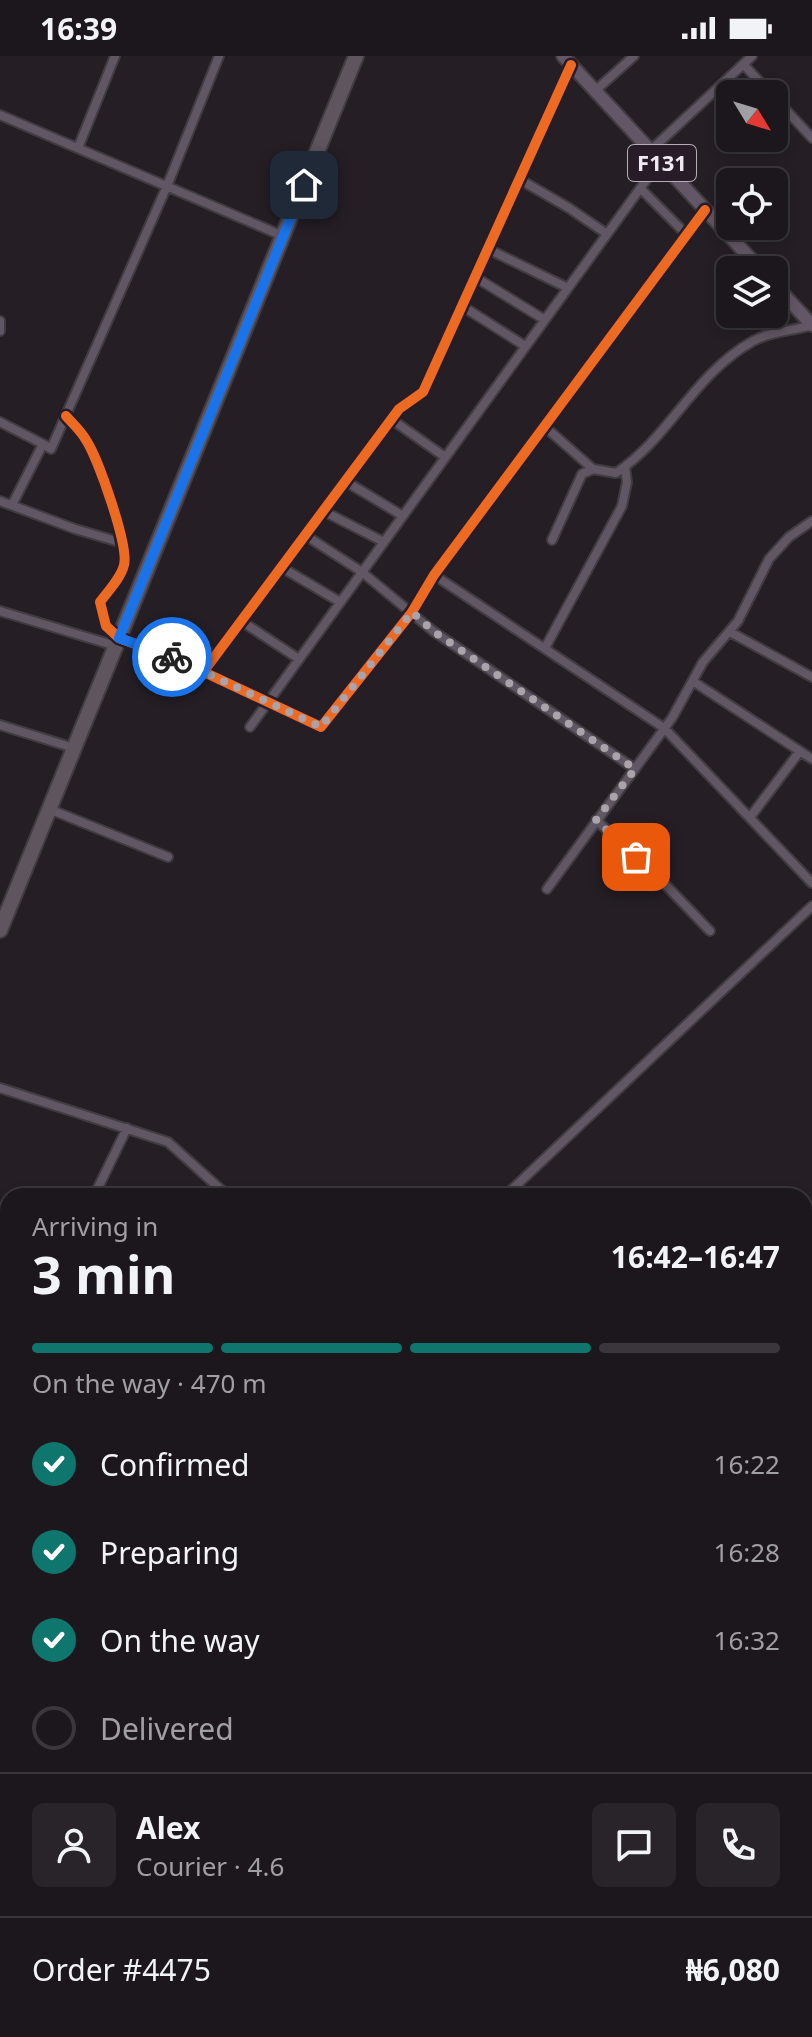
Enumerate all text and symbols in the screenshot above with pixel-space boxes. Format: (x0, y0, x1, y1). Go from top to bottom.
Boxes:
text: 16:39 (40, 8, 117, 49)
north arrow (716, 80, 788, 152)
map controls (716, 80, 788, 328)
road number: F131 (628, 145, 696, 181)
pin (270, 151, 338, 219)
icon: home (282, 163, 326, 207)
button: locate (716, 168, 788, 240)
button: layers (716, 256, 788, 328)
courier (132, 617, 212, 697)
icon: bike (150, 635, 194, 679)
pin (602, 823, 670, 891)
icon: bag (614, 835, 658, 879)
text: Arriving in (32, 1208, 158, 1244)
text: 16:42–16:47 (611, 1236, 780, 1277)
text: 3 min (32, 1238, 175, 1309)
text: On the way · 470 m (32, 1365, 266, 1401)
icon: check (32, 1442, 76, 1486)
text: Confirmed (100, 1444, 250, 1485)
text: 16:22 (714, 1446, 780, 1482)
icon: check (32, 1530, 76, 1574)
text: Preparing (100, 1532, 239, 1573)
text: 16:28 (714, 1534, 780, 1570)
icon: check (32, 1618, 76, 1662)
text: On the way (100, 1620, 260, 1661)
text: 16:32 (714, 1622, 780, 1658)
text: Delivered (100, 1708, 234, 1749)
button: person (32, 1803, 116, 1887)
button: chat (592, 1803, 676, 1887)
button: phone (696, 1803, 780, 1887)
text: Alex (136, 1807, 200, 1848)
text: Courier · 4.6 (136, 1848, 284, 1884)
text: Order #4475 (32, 1949, 211, 1990)
text: ₦6,080 (686, 1949, 780, 1990)

